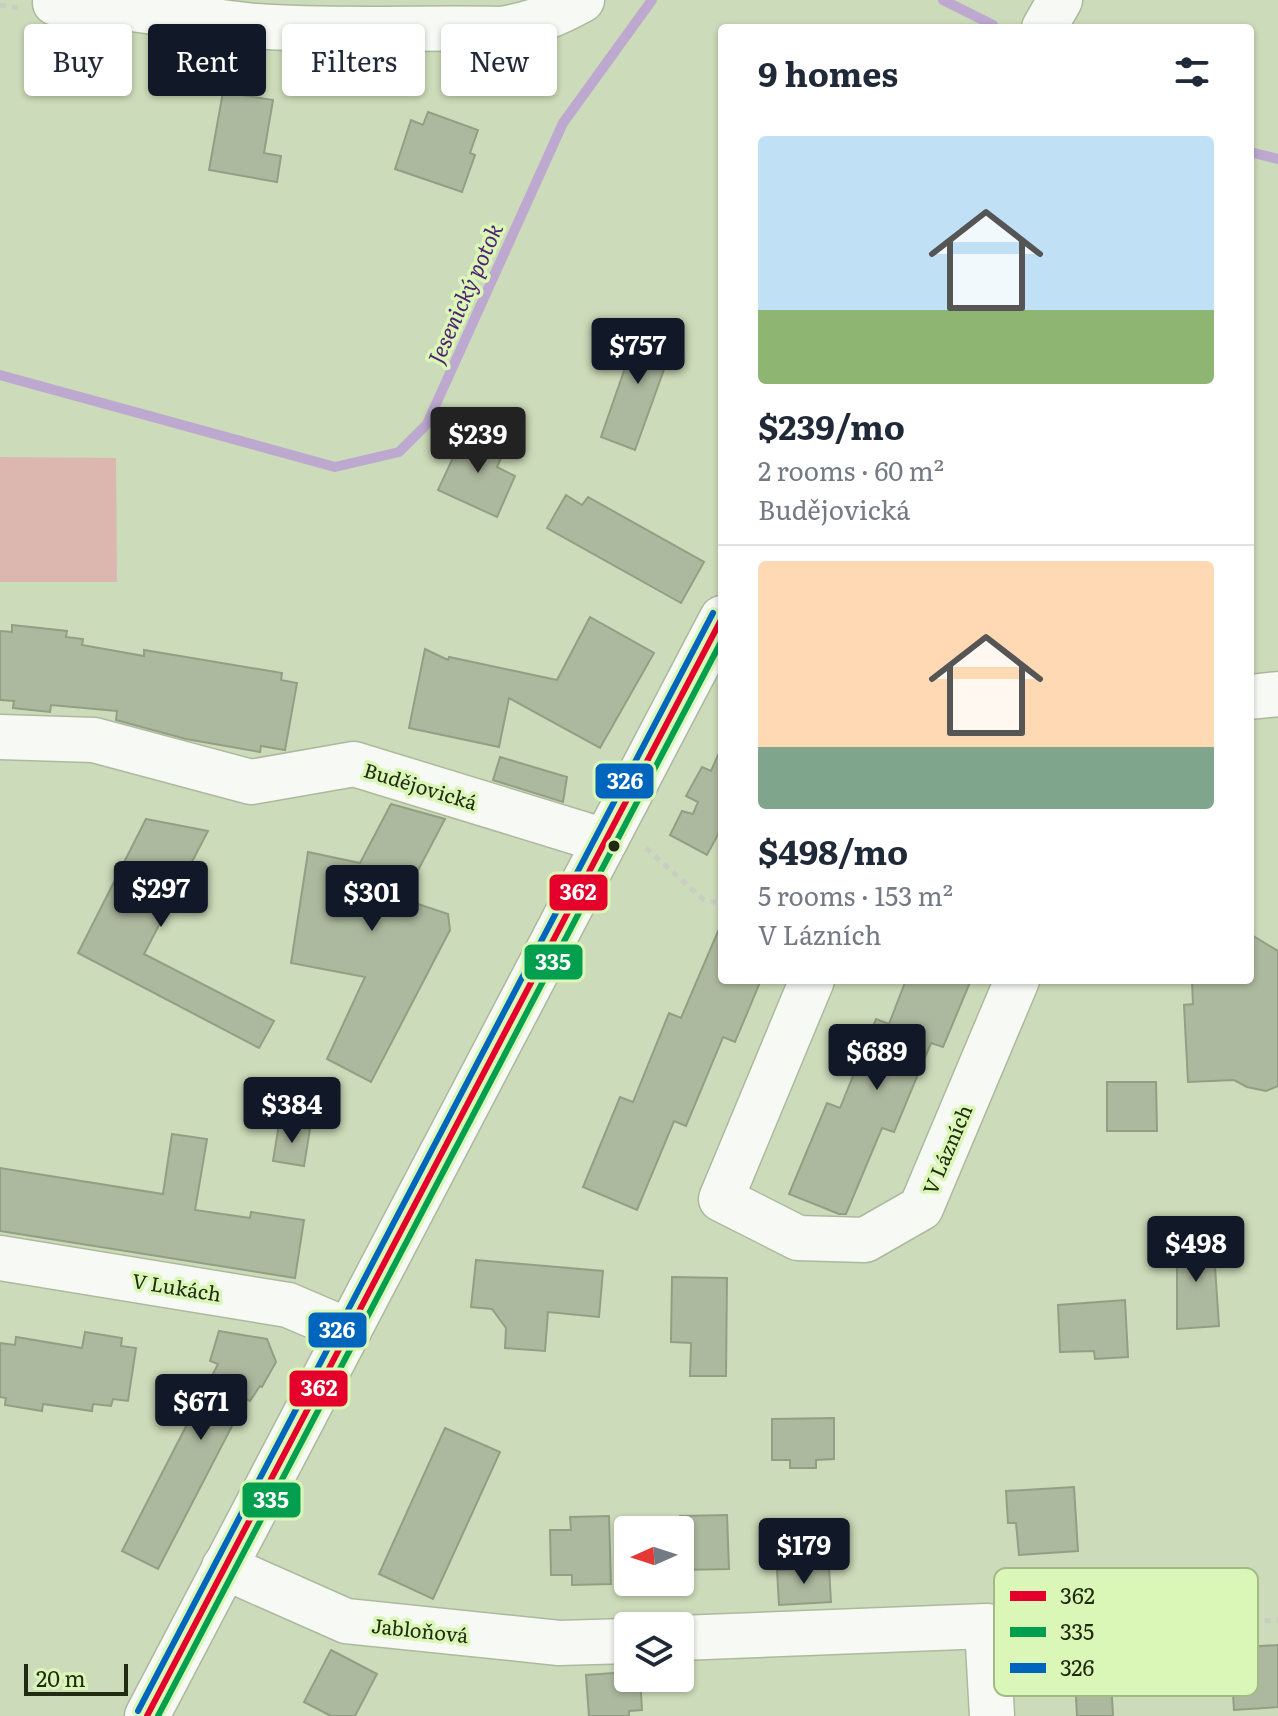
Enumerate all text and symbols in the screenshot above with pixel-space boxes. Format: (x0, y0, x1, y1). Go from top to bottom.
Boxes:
chip: Buy (24, 24, 132, 96)
chip: Rent (148, 24, 266, 96)
chip: Filters (282, 24, 425, 96)
chip: New (441, 24, 557, 96)
text: 9 homes (758, 47, 898, 97)
icon: filters (1170, 50, 1214, 94)
icon: home (914, 188, 1058, 332)
water label: Jesenický potok (418, 217, 510, 369)
pin: $757 (591, 318, 685, 386)
text: $757 (610, 324, 666, 363)
text: $239/mo (758, 400, 905, 450)
pin: $239 (431, 407, 525, 475)
text: $239 (449, 413, 507, 452)
text: 2 rooms · 60 m² (758, 450, 944, 489)
text: Budějovická (758, 489, 910, 528)
icon: home (914, 613, 1058, 757)
street label: Budějovická (361, 754, 482, 817)
line badge: 326 (594, 762, 655, 800)
text: 326 (607, 763, 643, 796)
text: $498/mo (758, 825, 908, 875)
unlabelled marker (606, 838, 622, 854)
pin: $297 (114, 861, 208, 929)
pin: $301 (325, 865, 419, 933)
text: $297 (132, 867, 190, 906)
text: $301 (344, 871, 400, 910)
line badge: 362 (548, 873, 609, 912)
text: 362 (560, 874, 597, 907)
text: 5 rooms · 153 m² (758, 875, 953, 914)
text: V Lázních (758, 914, 882, 953)
line badge: 335 (523, 943, 584, 981)
text: 335 (535, 944, 571, 977)
pin: $689 (830, 1024, 924, 1092)
text: $689 (847, 1030, 907, 1069)
pin: $384 (245, 1077, 339, 1145)
text: $384 (262, 1083, 322, 1122)
street label: V Lázních (914, 1099, 978, 1199)
pin: $498 (1149, 1216, 1243, 1284)
text: $498 (1165, 1222, 1227, 1261)
street label: V Lukách (130, 1264, 224, 1308)
line badge: 326 (307, 1311, 368, 1349)
text: 326 (319, 1312, 355, 1345)
line badge: 362 (288, 1369, 349, 1408)
text: 362 (301, 1370, 338, 1403)
pin: $671 (154, 1374, 248, 1442)
text: $671 (173, 1380, 229, 1419)
line badge: 335 (241, 1481, 302, 1519)
text: 335 (253, 1482, 289, 1515)
north arrow (614, 1516, 694, 1596)
map controls (614, 1516, 694, 1692)
pin: $179 (757, 1518, 851, 1586)
text: $179 (777, 1524, 831, 1563)
legend (994, 1568, 1258, 1696)
text: 362 (1060, 1578, 1095, 1611)
street label: Jabloňová (370, 1609, 470, 1649)
button: layers (614, 1612, 694, 1692)
text: 335 (1060, 1614, 1094, 1647)
text: 326 (1060, 1650, 1094, 1683)
scale bar (24, 1660, 128, 1696)
text: 20 m (36, 1661, 86, 1694)

